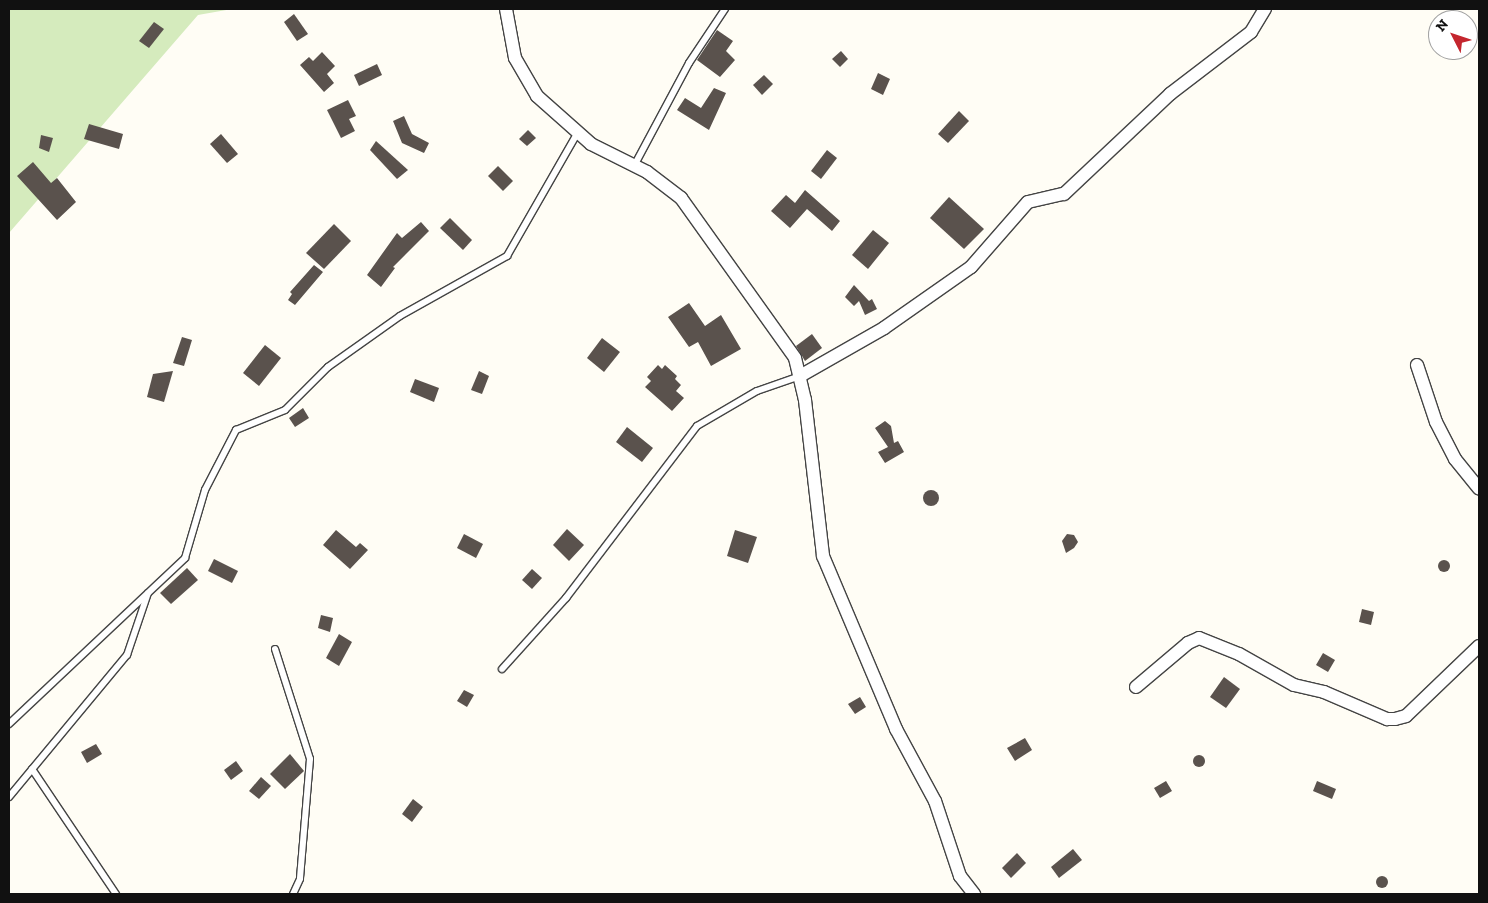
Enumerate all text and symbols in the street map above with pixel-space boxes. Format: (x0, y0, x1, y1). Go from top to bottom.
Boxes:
north arrow (1428, 10, 1478, 60)
text: N (1432, 16, 1452, 35)

